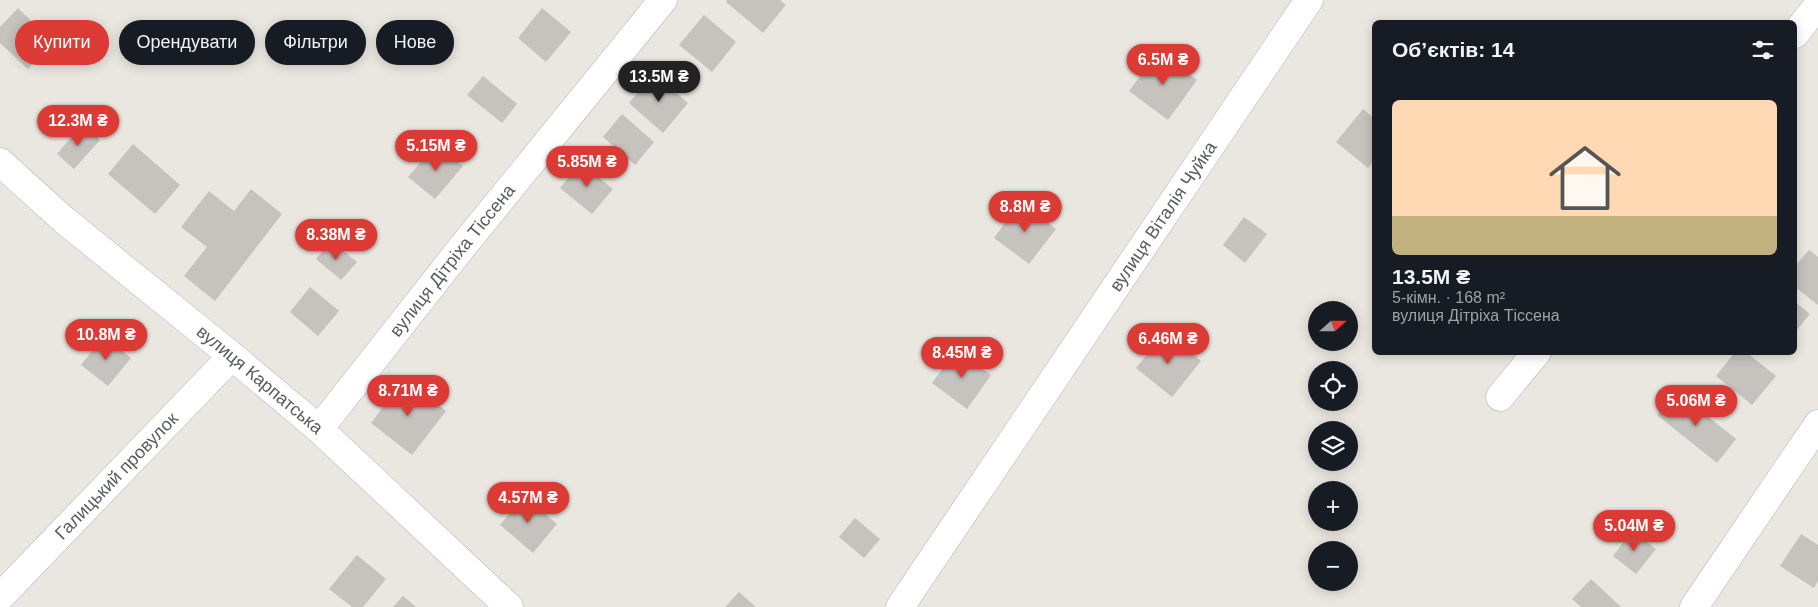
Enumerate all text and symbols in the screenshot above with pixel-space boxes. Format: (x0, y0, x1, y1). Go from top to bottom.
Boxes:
chip: Купити (15, 20, 109, 65)
chip: Орендувати (119, 20, 255, 65)
chip: Фільтри (265, 20, 366, 65)
chip: Нове (376, 20, 454, 65)
icon: filters (1749, 36, 1777, 64)
text: Об’єктів: 14 (1392, 38, 1514, 61)
pin: 6.5M ₴ (1122, 44, 1204, 86)
text: 6.5M ₴ (1138, 51, 1188, 68)
pin: 13.5M ₴ (613, 61, 705, 103)
text: 13.5M ₴ (629, 68, 689, 85)
pin: 12.3M ₴ (32, 104, 124, 147)
text: 12.3M ₴ (48, 112, 108, 129)
pin: 5.15M ₴ (390, 130, 482, 172)
icon: home (1540, 133, 1630, 223)
text: 5.15M ₴ (406, 137, 466, 154)
street label: вулиця Віталія Чуйка (1106, 137, 1221, 295)
pin: 5.85M ₴ (541, 146, 633, 188)
text: 5.85M ₴ (557, 153, 617, 170)
street label: вулиця Дітріха Тіссена (386, 180, 520, 340)
pin: 8.8M ₴ (984, 190, 1066, 233)
text: 8.8M ₴ (1000, 198, 1050, 215)
pin: 8.38M ₴ (290, 218, 382, 261)
text: 8.38M ₴ (306, 226, 366, 243)
text: 13.5M ₴ (1392, 265, 1470, 288)
text: 5-кімн. · 168 m² (1392, 289, 1505, 306)
north arrow (1308, 301, 1358, 351)
map controls (1308, 301, 1358, 591)
text: вулиця Дітріха Тіссена (1392, 307, 1560, 324)
pin: 10.8M ₴ (60, 318, 152, 361)
street label: вулиця Карпатська (193, 321, 328, 439)
pin: 6.46M ₴ (1122, 322, 1214, 365)
text: 10.8M ₴ (76, 326, 136, 343)
text: 6.46M ₴ (1138, 330, 1198, 347)
pin: 8.45M ₴ (916, 336, 1008, 379)
text: 8.45M ₴ (932, 344, 992, 361)
button: locate (1308, 361, 1358, 411)
pin: 8.71M ₴ (362, 374, 454, 417)
text: 8.71M ₴ (378, 382, 438, 399)
pin: 5.06M ₴ (1650, 384, 1742, 427)
text: 5.06M ₴ (1666, 392, 1726, 409)
street label: Галицький провулок (51, 408, 182, 544)
button: layers (1308, 421, 1358, 471)
button: + (1308, 481, 1358, 531)
pin: 4.57M ₴ (482, 482, 574, 524)
text: 4.57M ₴ (498, 489, 558, 506)
pin: 5.04M ₴ (1588, 510, 1680, 552)
text: 5.04M ₴ (1604, 517, 1664, 534)
button: − (1308, 541, 1358, 591)

